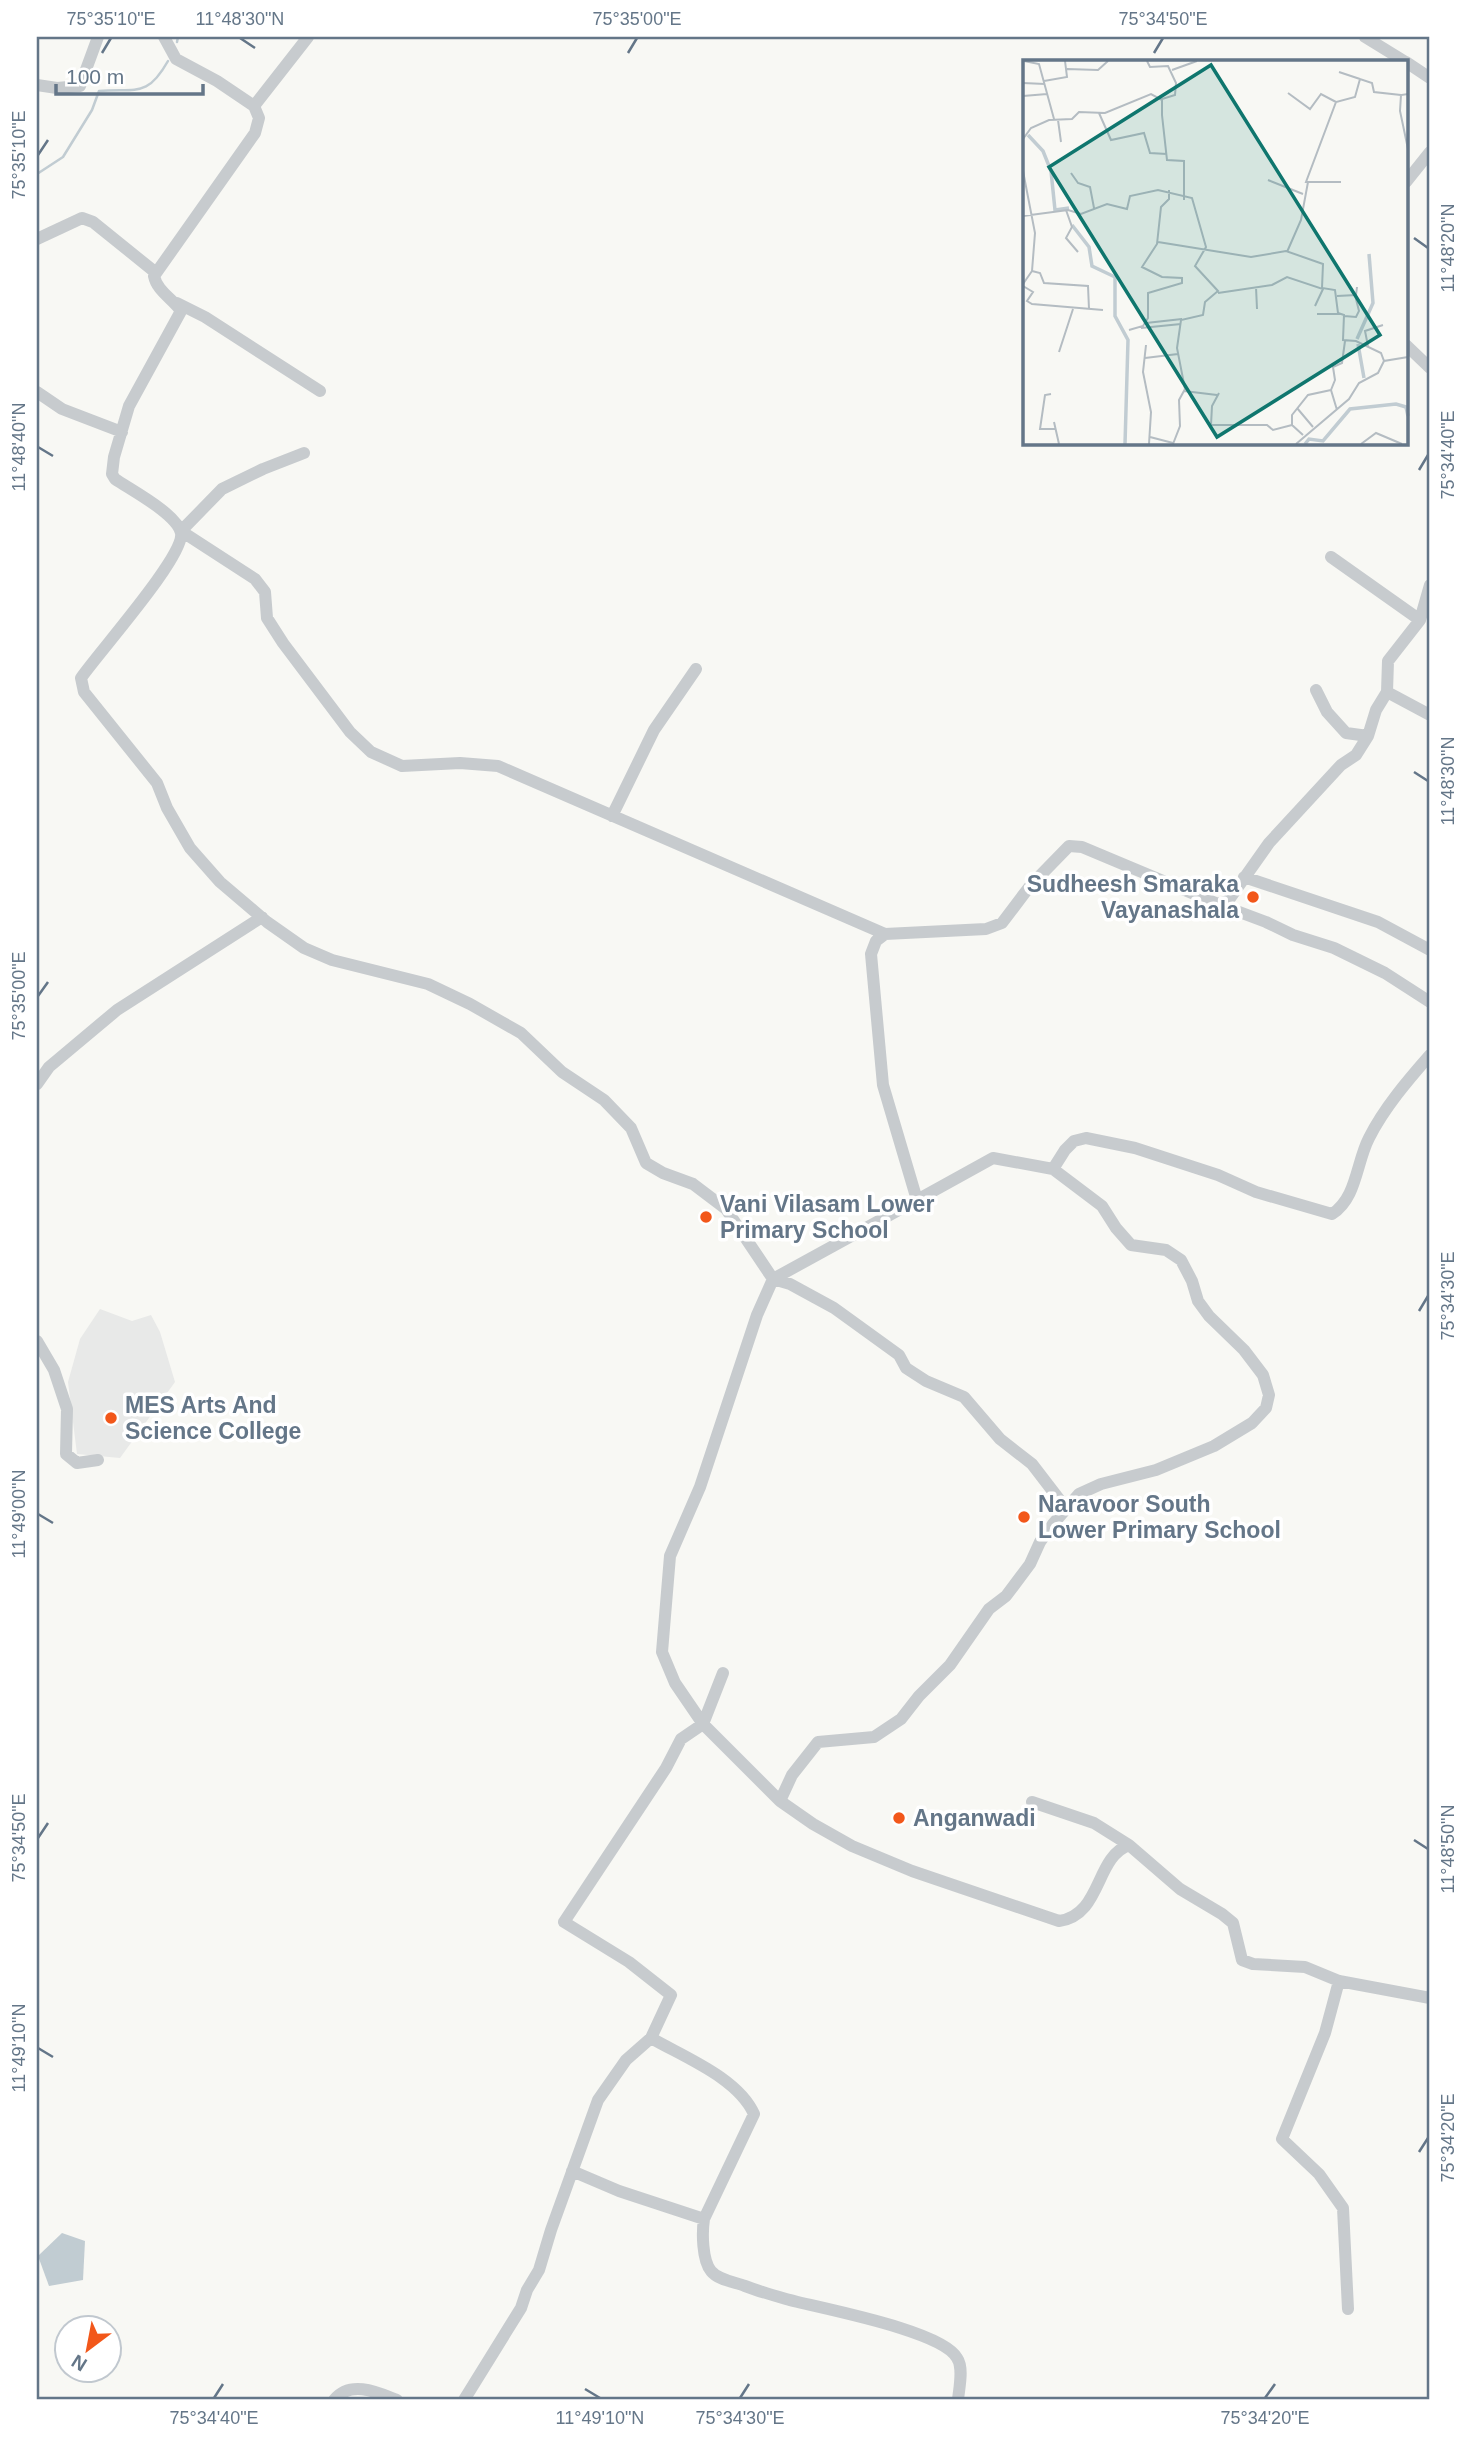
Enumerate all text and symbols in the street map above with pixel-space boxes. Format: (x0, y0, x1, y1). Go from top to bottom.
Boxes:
text: 75°35'10"E (66, 9, 156, 29)
text: 11°48'30"N (196, 9, 284, 29)
text: 75°35'00"E (592, 9, 682, 29)
text: 75°34'50"E (1118, 9, 1208, 29)
scale bar (56, 52, 203, 96)
inset map (1023, 60, 1408, 444)
text: 100 m (66, 65, 124, 88)
text: 75°35'10"E (9, 110, 29, 200)
text: 11°48'20"N (1438, 204, 1458, 292)
text: 11°48'40"N (9, 403, 29, 491)
text: 75°34'40"E (1438, 410, 1458, 500)
text: 11°48'30"N (1438, 737, 1458, 825)
place label: Sudheesh Smaraka Vayanashala (1027, 871, 1239, 923)
marker: Sudheesh Smaraka Vayanashala (1245, 889, 1261, 905)
text: 75°35'00"E (9, 951, 29, 1041)
place label: Vani Vilasam Lower Primary School (720, 1191, 934, 1243)
marker: Vani Vilasam Lower Primary School (698, 1209, 714, 1225)
text: 75°34'30"E (1438, 1251, 1458, 1341)
place label: MES Arts And Science College (125, 1392, 301, 1444)
marker: MES Arts And Science College (103, 1410, 119, 1426)
text: 11°49'00"N (9, 1470, 29, 1558)
place label: Naravoor South Lower Primary School (1038, 1491, 1281, 1543)
marker: Naravoor South Lower Primary School (1016, 1509, 1032, 1525)
text: 75°34'50"E (9, 1793, 29, 1883)
place label: Anganwadi (913, 1805, 1036, 1831)
text: 11°48'50"N (1438, 1805, 1458, 1893)
marker: Anganwadi (891, 1810, 907, 1826)
text: 11°49'10"N (9, 2004, 29, 2092)
text: 75°34'20"E (1438, 2093, 1458, 2183)
north arrow (52, 2314, 122, 2384)
text: N (68, 2350, 91, 2376)
text: 75°34'40"E (169, 2408, 259, 2428)
text: 11°49'10"N (556, 2408, 644, 2428)
text: 75°34'30"E (695, 2408, 785, 2428)
text: 75°34'20"E (1220, 2408, 1310, 2428)

